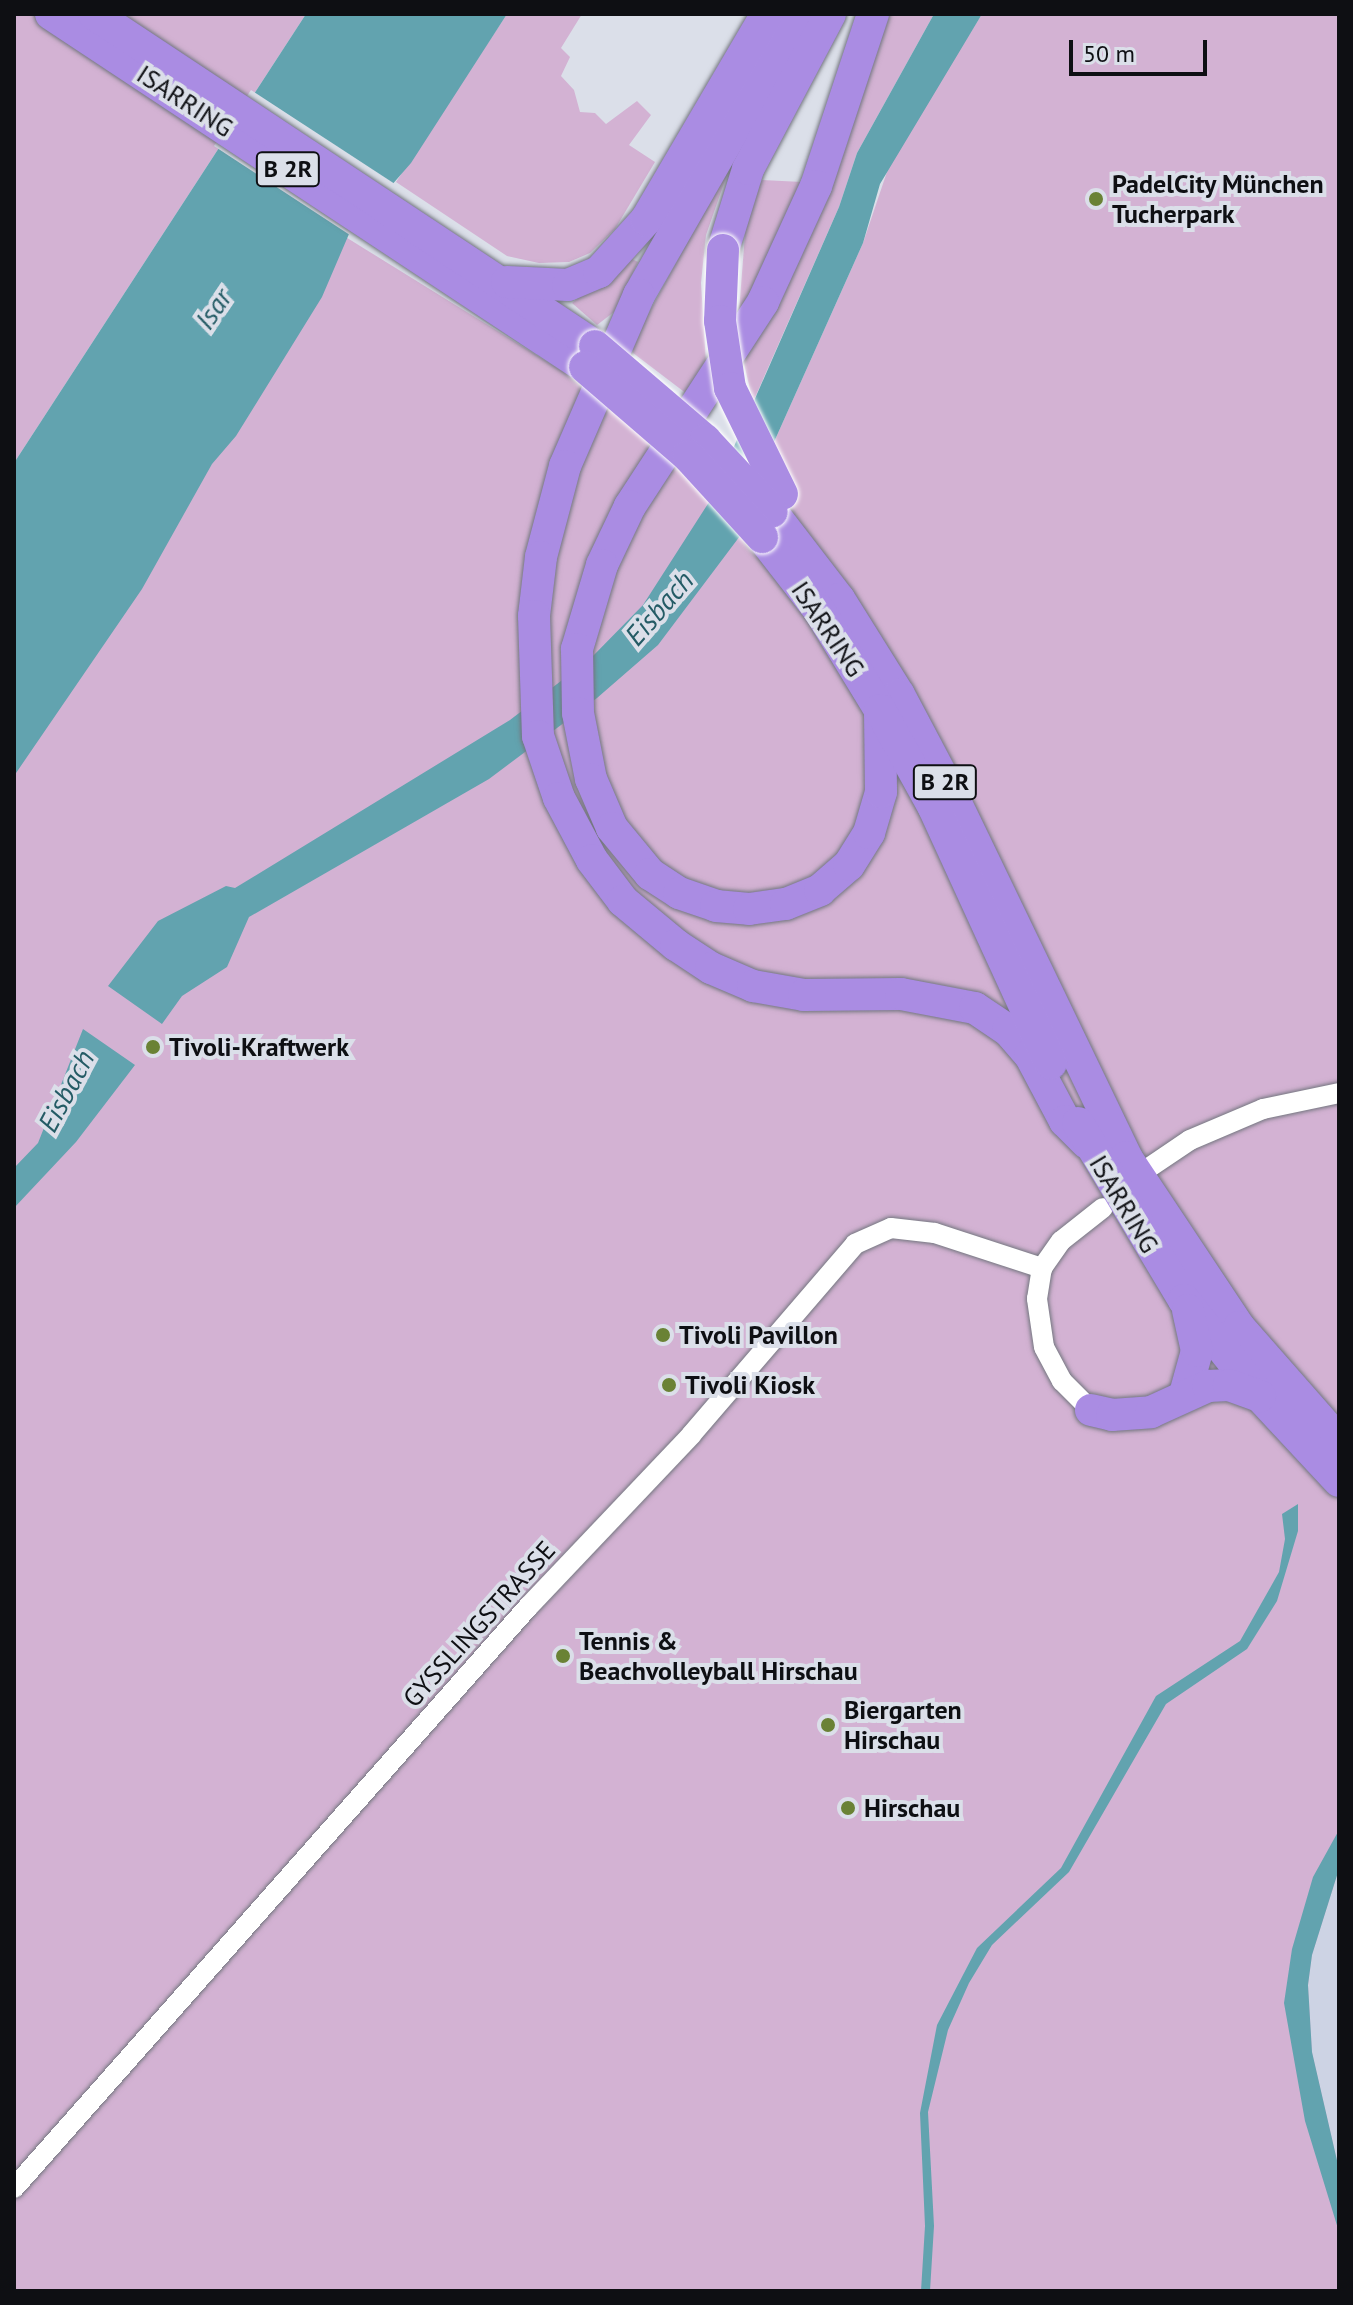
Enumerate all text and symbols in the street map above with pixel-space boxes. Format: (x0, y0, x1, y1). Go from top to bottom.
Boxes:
scale bar (1073, 24, 1211, 74)
text: 50 m (1083, 38, 1135, 69)
street label: ISARRING (131, 58, 239, 144)
road number: B 2R (254, 149, 322, 189)
place label: PadelCity München Tucherpark (1112, 168, 1325, 230)
marker: PadelCity München Tucherpark (1087, 190, 1105, 208)
water label: Isar (187, 282, 239, 336)
water label: Eisbach (618, 564, 700, 652)
street label: ISARRING (785, 575, 871, 683)
road number: B 2R (911, 762, 979, 802)
place label: Tivoli-Kraftwerk (169, 1031, 349, 1063)
marker: Tivoli-Kraftwerk (144, 1038, 162, 1056)
water label: Eisbach (31, 1044, 101, 1138)
street label: ISARRING (1083, 1149, 1165, 1259)
place label: Tivoli Pavillon (679, 1319, 838, 1351)
marker: Tivoli Pavillon (654, 1326, 672, 1344)
place label: Tivoli Kiosk (685, 1369, 815, 1401)
marker: Tivoli Kiosk (660, 1376, 678, 1394)
street label: GYSSLINGSTRASSE (396, 1535, 562, 1713)
place label: Tennis & Beachvolleyball Hirschau (579, 1625, 858, 1686)
marker: Tennis & Beachvolleyball Hirschau (554, 1647, 572, 1665)
place label: Biergarten Hirschau (844, 1694, 962, 1756)
marker: Biergarten Hirschau (819, 1716, 837, 1734)
place label: Hirschau (864, 1792, 960, 1824)
marker: Hirschau (839, 1799, 857, 1817)

